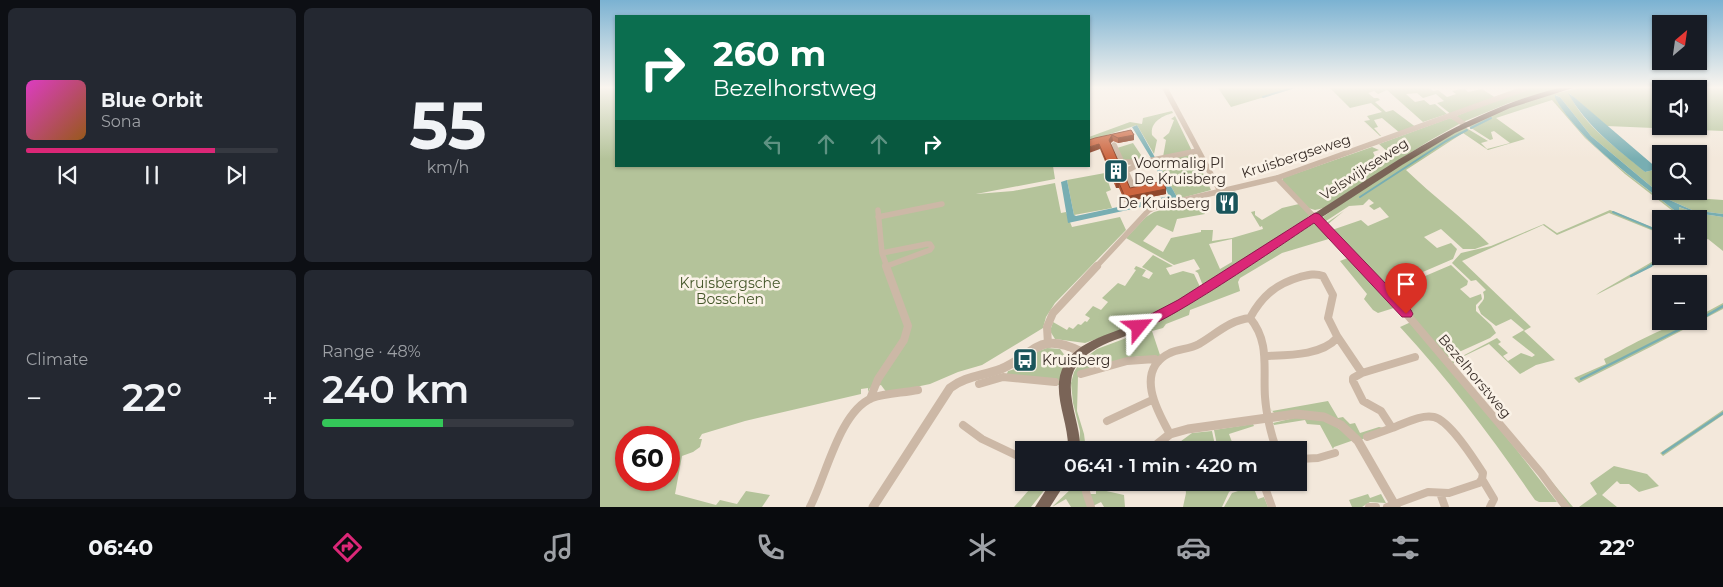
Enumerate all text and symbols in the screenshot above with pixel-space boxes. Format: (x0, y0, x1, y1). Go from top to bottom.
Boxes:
north arrow (1652, 15, 1708, 70)
map controls (1652, 15, 1707, 330)
text: 260 m (713, 32, 826, 75)
icon: right (630, 35, 695, 100)
text: Bezelhorstweg (713, 75, 877, 102)
button: sound (1652, 80, 1707, 135)
text: 55 (409, 86, 487, 165)
text: Blue Orbit (101, 89, 203, 112)
text: Sona (101, 112, 141, 131)
icon: left (759, 130, 787, 158)
icon: ahead (812, 130, 840, 158)
icon: ahead (865, 130, 893, 158)
icon: right (918, 130, 946, 158)
street label: Kruisbergseweg (1239, 130, 1353, 182)
street label: Velswijkseweg (1317, 134, 1411, 204)
button: search (1652, 145, 1707, 200)
place label: Voormalig PI De Kruisberg (1134, 154, 1226, 188)
text: km/h (427, 158, 469, 177)
building icon: Voormalig PI De Kruisberg (1103, 158, 1129, 184)
icon: previous (54, 161, 82, 189)
icon: pause (138, 161, 166, 189)
icon: next (222, 161, 250, 189)
restaurant icon: De Kruisberg (1214, 190, 1240, 216)
place label: De Kruisberg (1118, 194, 1210, 212)
button: + (1652, 210, 1707, 265)
pin (1385, 263, 1427, 314)
icon: arrive (1392, 270, 1420, 298)
park label: Kruisbergsche Bosschen (680, 274, 780, 308)
button: − (1652, 275, 1707, 330)
position arrow (1112, 300, 1164, 352)
street label: Bezelhorstweg (1435, 330, 1515, 422)
text: Range · 48% (322, 342, 421, 361)
bus stop icon: Kruisberg (1012, 347, 1038, 373)
text: Climate (26, 350, 88, 369)
place label: Kruisberg (1042, 351, 1110, 369)
text: 240 km (322, 366, 469, 413)
text: 22° (122, 374, 182, 421)
text: − (26, 381, 42, 415)
text: + (262, 381, 278, 415)
speed limit sign: 60 (615, 426, 680, 491)
text: 06:41 · 1 min · 420 m (1064, 454, 1258, 477)
icon: directions (330, 530, 365, 565)
icon: music (541, 530, 576, 565)
icon: phone (753, 530, 788, 565)
icon: climate (965, 530, 1000, 565)
icon: car (1176, 530, 1211, 565)
icon: filters (1388, 530, 1423, 565)
text: 06:40 (88, 534, 153, 561)
text: 22° (1600, 534, 1635, 561)

